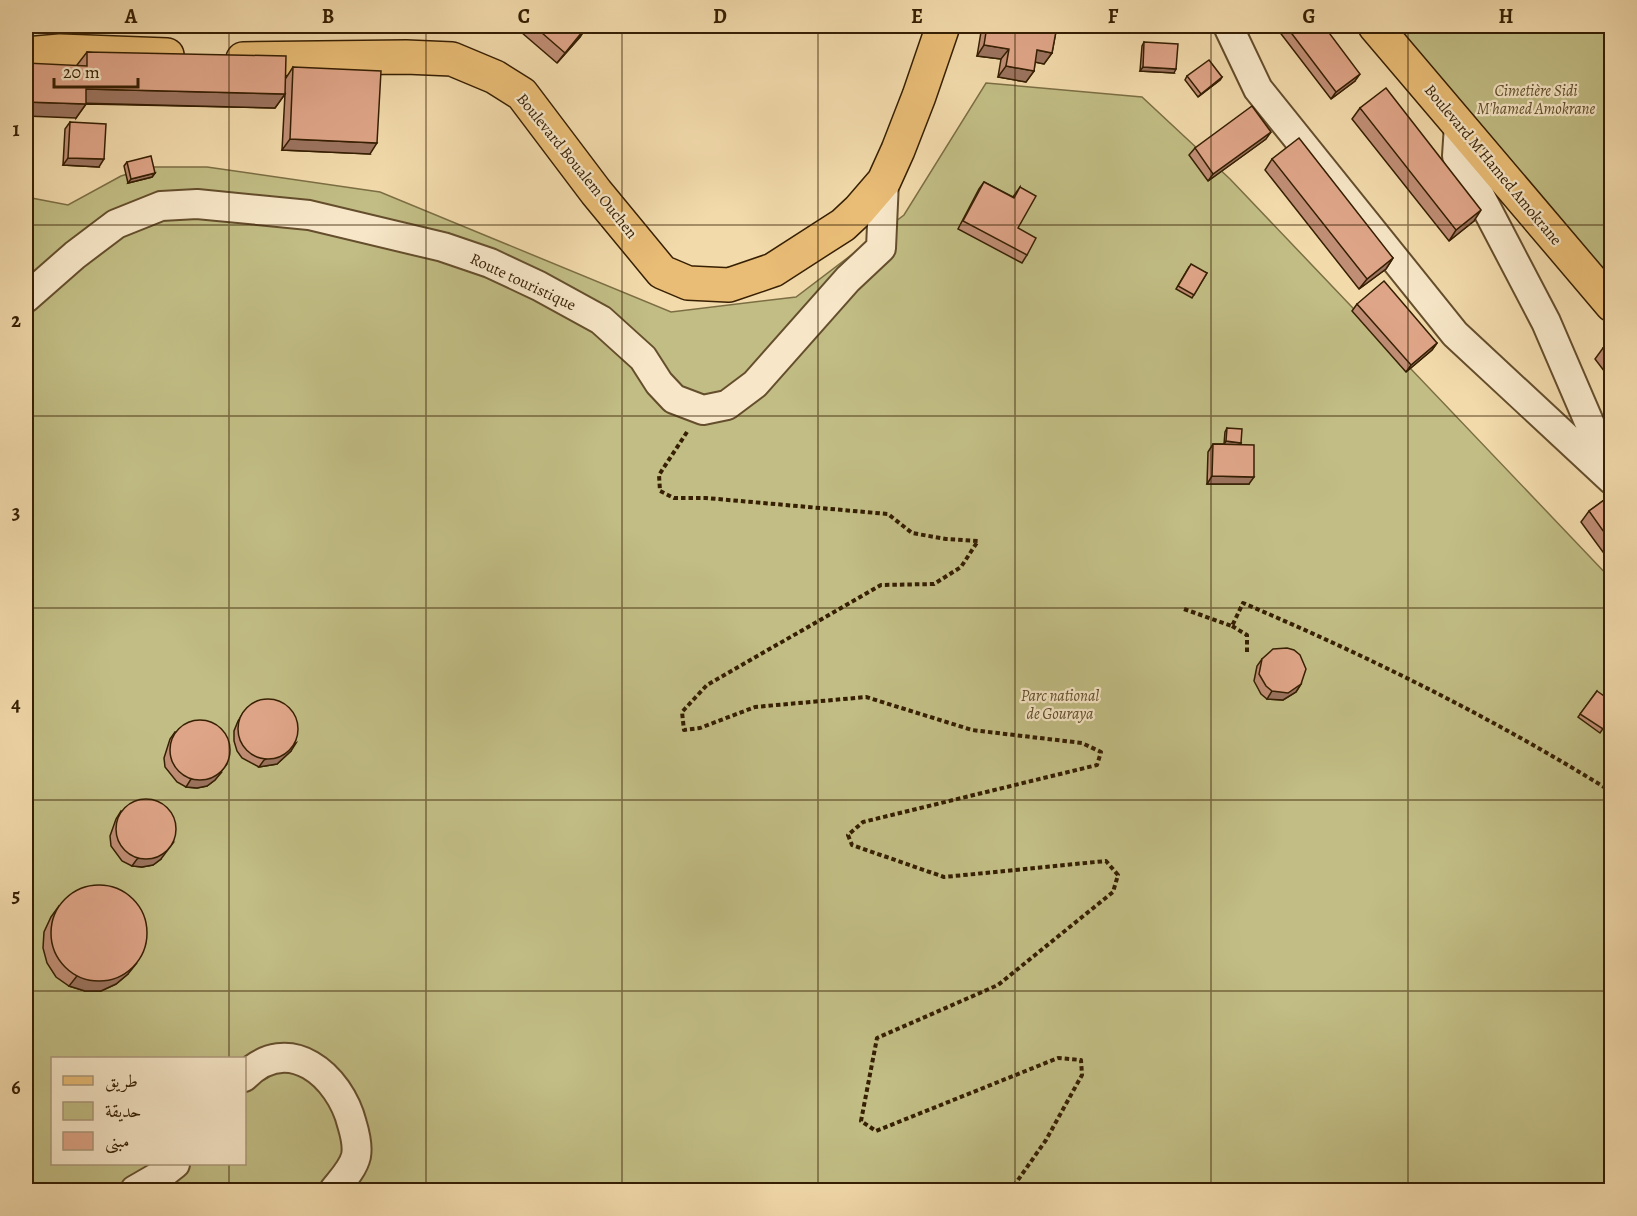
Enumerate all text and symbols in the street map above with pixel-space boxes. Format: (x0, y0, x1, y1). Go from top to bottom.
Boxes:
text: A (124, 3, 138, 30)
text: B (322, 3, 334, 30)
text: C (518, 3, 530, 30)
text: D (713, 3, 727, 30)
text: E (911, 3, 923, 30)
text: F (1108, 3, 1119, 30)
text: G (1302, 3, 1316, 30)
text: H (1499, 3, 1514, 30)
scale bar (54, 51, 138, 89)
text: 20 m (63, 60, 100, 84)
street label: Boulevard M'Hamed Amokrane (1419, 80, 1567, 250)
park label: Cimetière Sidi M'hamed Amokrane (1477, 80, 1595, 120)
street label: Boulevard Boualem Ouchen (511, 89, 643, 243)
text: 1 (12, 116, 20, 143)
street label: Route touristique (467, 248, 579, 316)
text: 2 (11, 307, 21, 334)
text: 3 (12, 499, 20, 526)
park label: Parc national de Gouraya (1021, 685, 1099, 725)
text: 4 (11, 691, 21, 718)
text: 5 (12, 882, 20, 909)
legend (51, 1057, 246, 1165)
text: طريق (105, 1069, 138, 1093)
text: 6 (11, 1074, 21, 1101)
text: حديقة (105, 1099, 141, 1123)
text: مبنى (105, 1129, 130, 1154)

